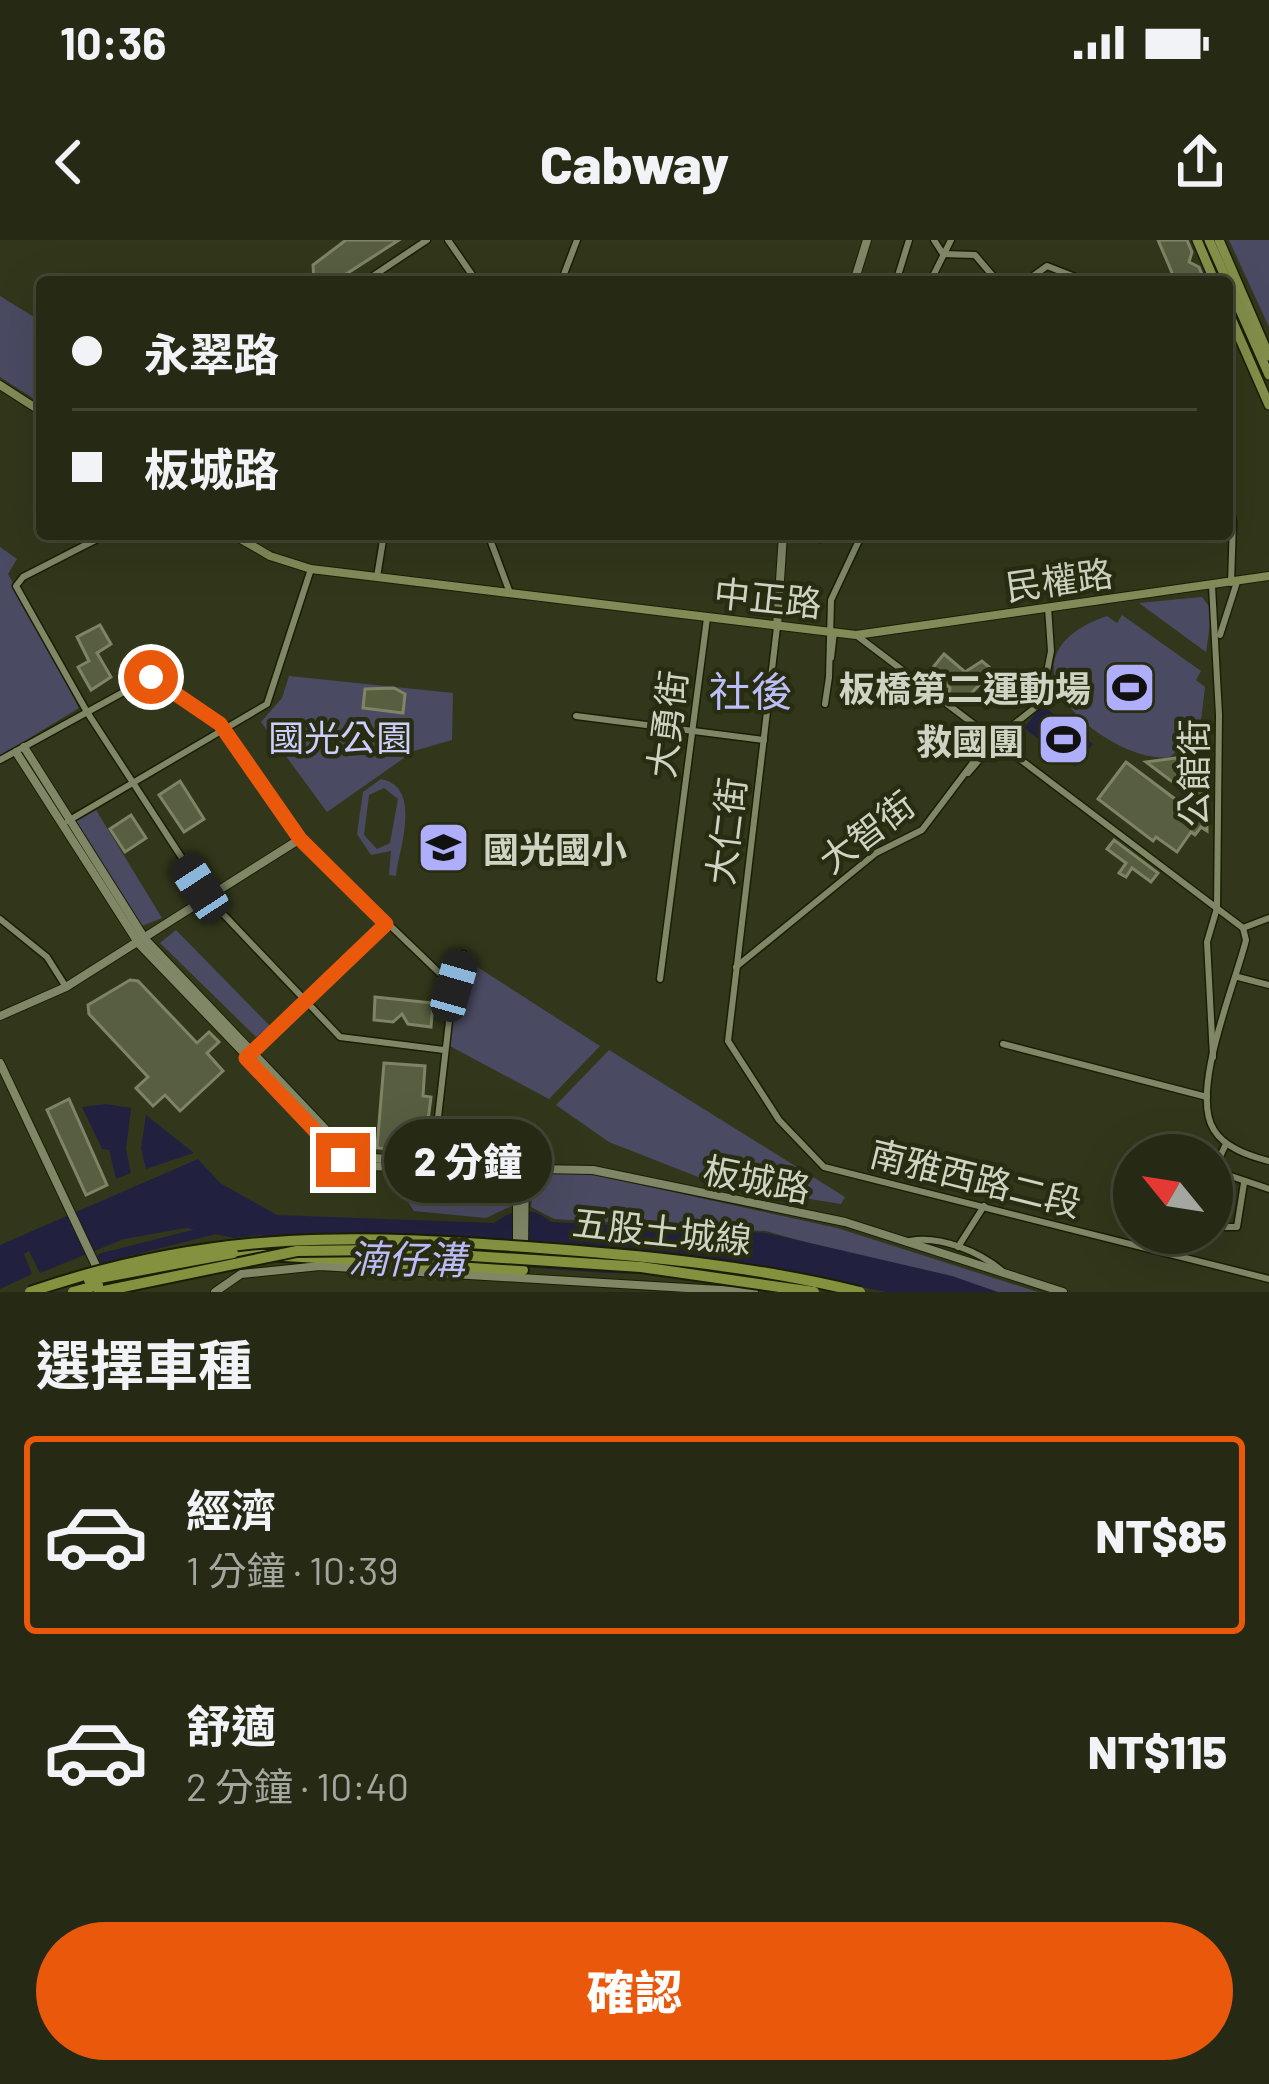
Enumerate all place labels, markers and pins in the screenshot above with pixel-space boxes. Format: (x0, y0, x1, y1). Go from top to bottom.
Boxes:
sports icon: 板橋第二運動場 (1102, 659, 1158, 715)
place label: 板橋第二運動場 (839, 666, 1091, 709)
sports icon: 救國團 (1035, 712, 1091, 768)
place label: 救國團 (916, 719, 1024, 762)
school or university icon: 國光國小 (416, 820, 472, 876)
place label: 國光國小 (483, 827, 627, 870)

